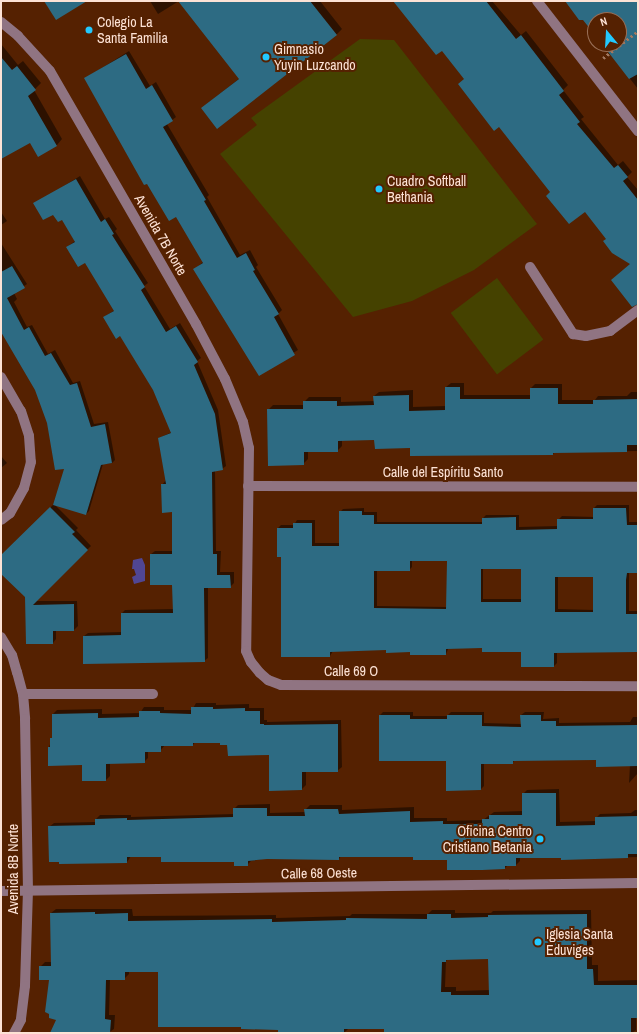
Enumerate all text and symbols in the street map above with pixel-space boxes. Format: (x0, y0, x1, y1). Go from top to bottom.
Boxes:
north arrow (587, 12, 627, 52)
place label: Colegio La Santa Familia (97, 14, 168, 46)
text: N (598, 14, 609, 29)
marker: Colegio La Santa Familia (84, 25, 94, 35)
place label: Gimnasio Yuyin Luzcando (274, 41, 356, 74)
marker: Gimnasio Yuyin Luzcando (261, 52, 271, 62)
place label: Cuadro Softball Bethania (387, 173, 466, 206)
marker: Cuadro Softball Bethania (374, 184, 384, 194)
street label: Avenida 7B Norte (131, 192, 191, 278)
street label: Calle del Espíritu Santo (383, 464, 503, 480)
street label: Calle 69 O (324, 663, 378, 679)
place label: Oficina Centro Cristiano Betania (443, 823, 532, 856)
street label: Avenida 8B Norte (5, 824, 21, 914)
marker: Oficina Centro Cristiano Betania (535, 834, 545, 844)
street label: Calle 68 Oeste (281, 864, 357, 882)
place label: Iglesia Santa Eduviges (546, 926, 613, 958)
marker: Iglesia Santa Eduviges (533, 937, 543, 947)

